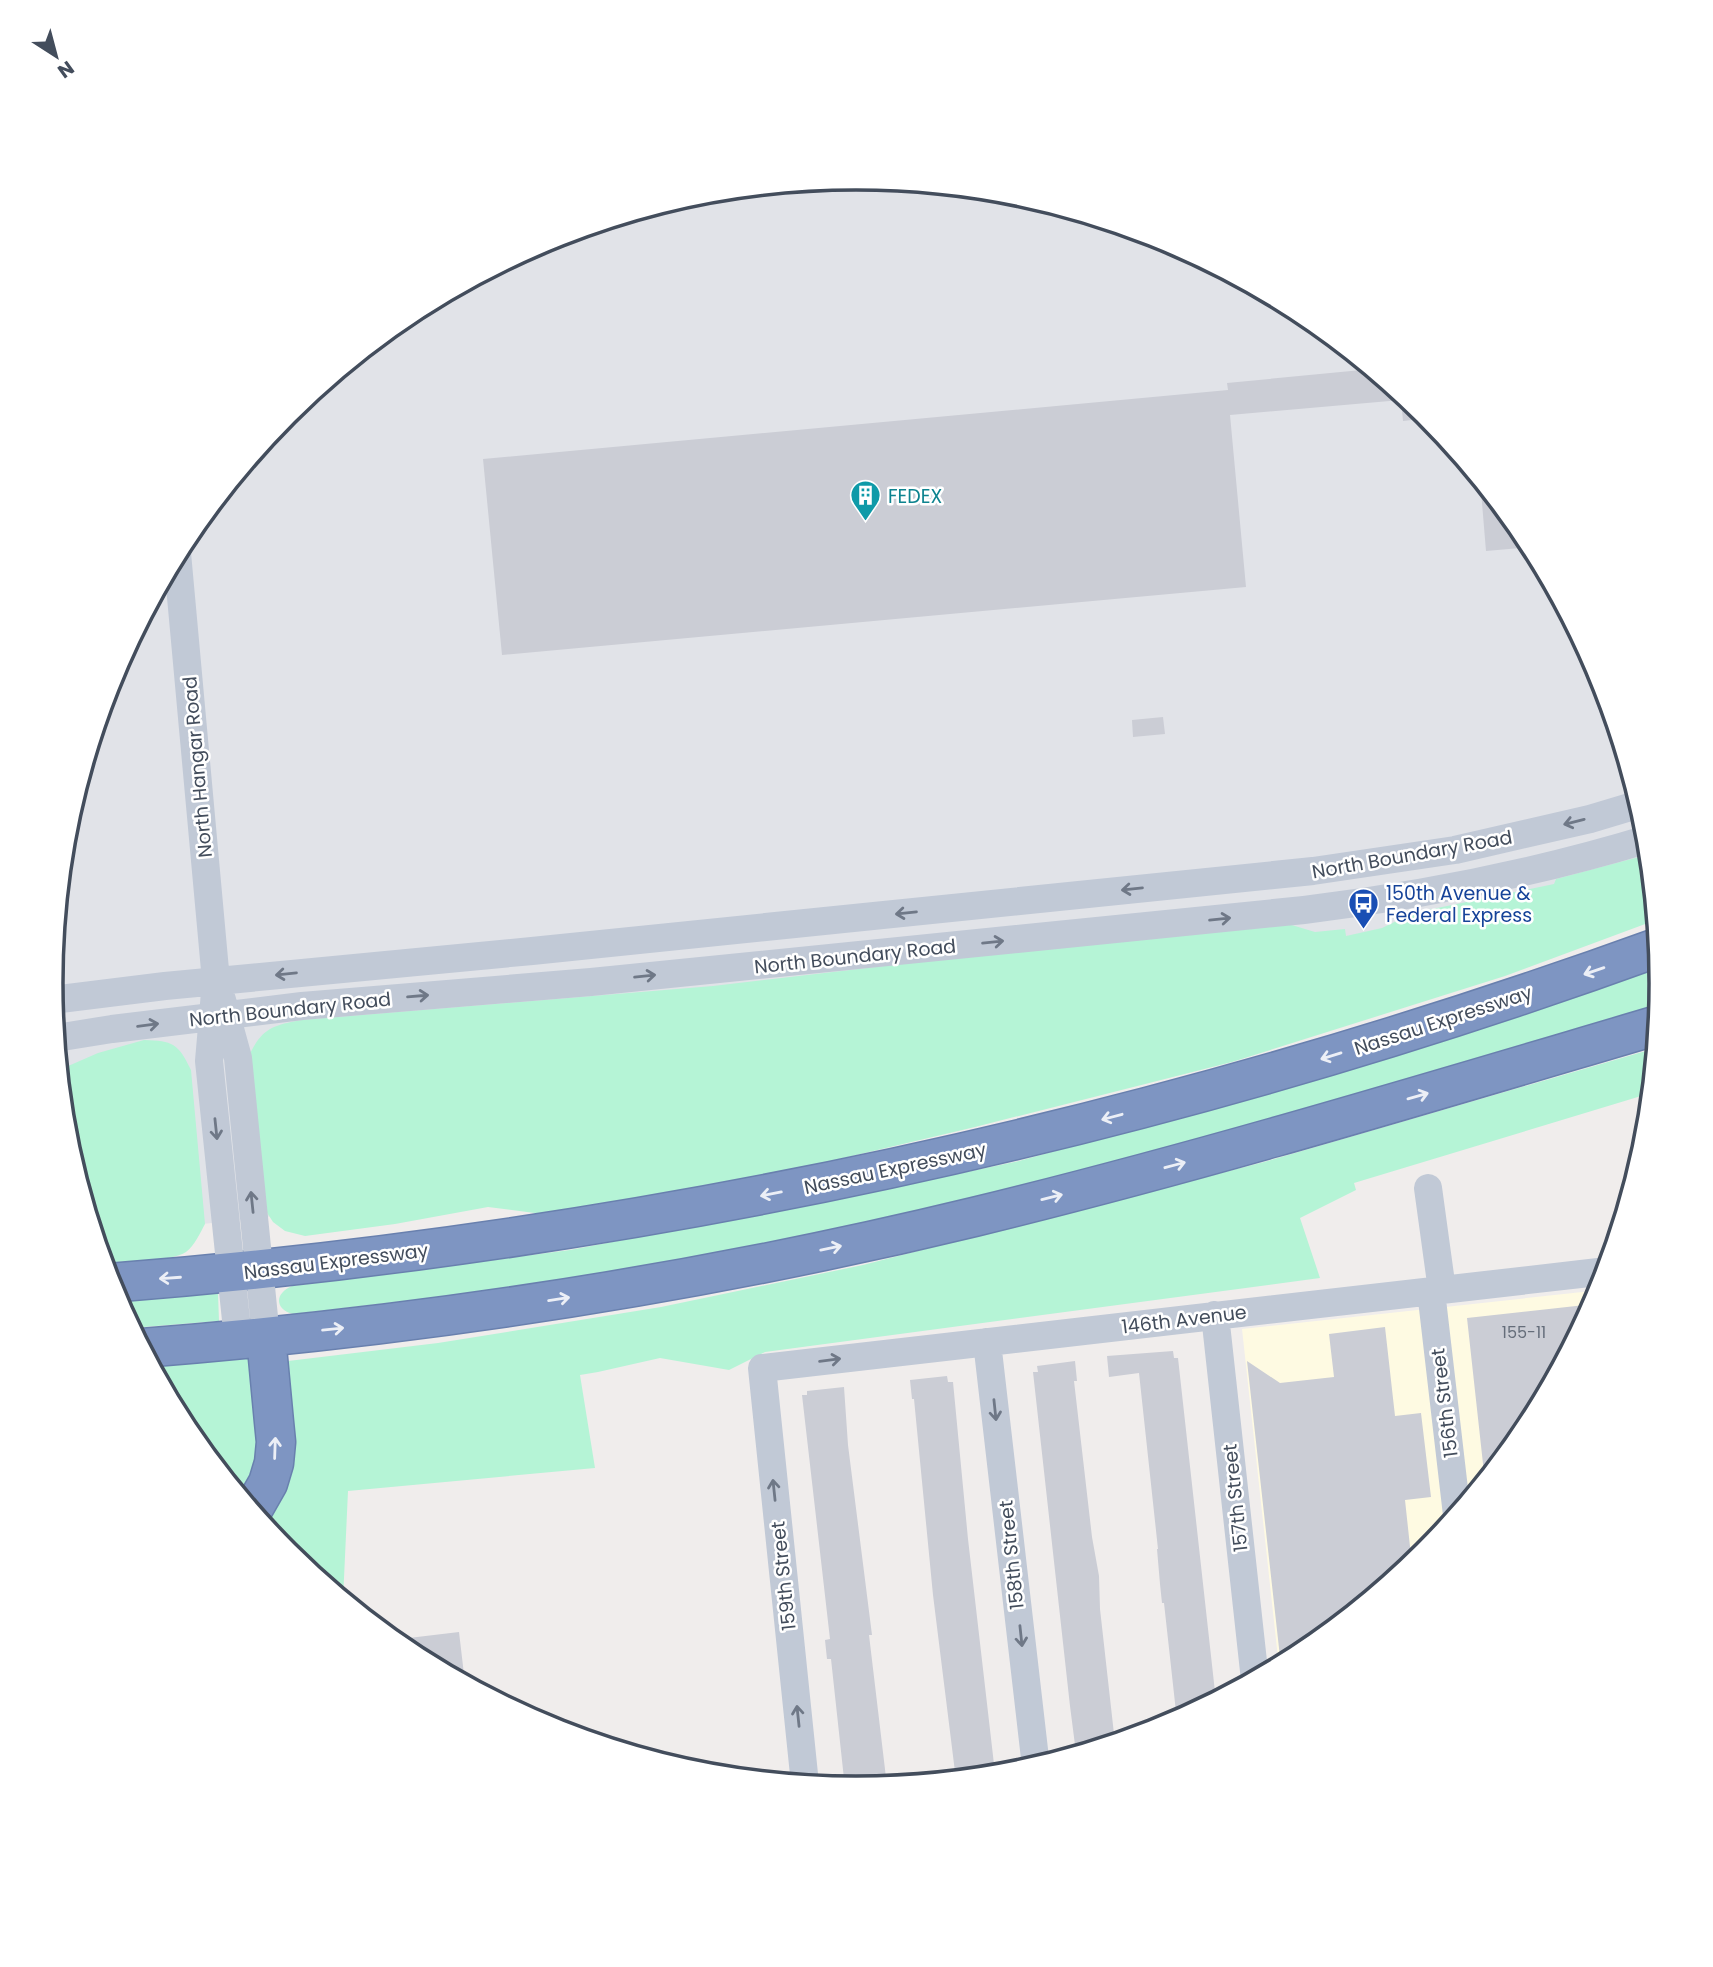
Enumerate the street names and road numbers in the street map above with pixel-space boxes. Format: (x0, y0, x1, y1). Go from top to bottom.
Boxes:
street label: North Hangar Road (176, 675, 219, 859)
street label: North Boundary Road (1310, 824, 1514, 885)
street label: North Boundary Road (753, 932, 957, 981)
street label: Nassau Expressway (1351, 979, 1536, 1062)
street label: North Boundary Road (188, 985, 392, 1034)
street label: Nassau Expressway (802, 1136, 989, 1201)
street label: Nassau Expressway (242, 1237, 430, 1286)
street label: 146th Avenue (1120, 1298, 1248, 1341)
street label: 156th Street (1424, 1347, 1465, 1459)
street label: 157th Street (1216, 1443, 1255, 1553)
street label: 158th Street (992, 1499, 1031, 1611)
street label: 159th Street (764, 1520, 803, 1632)

